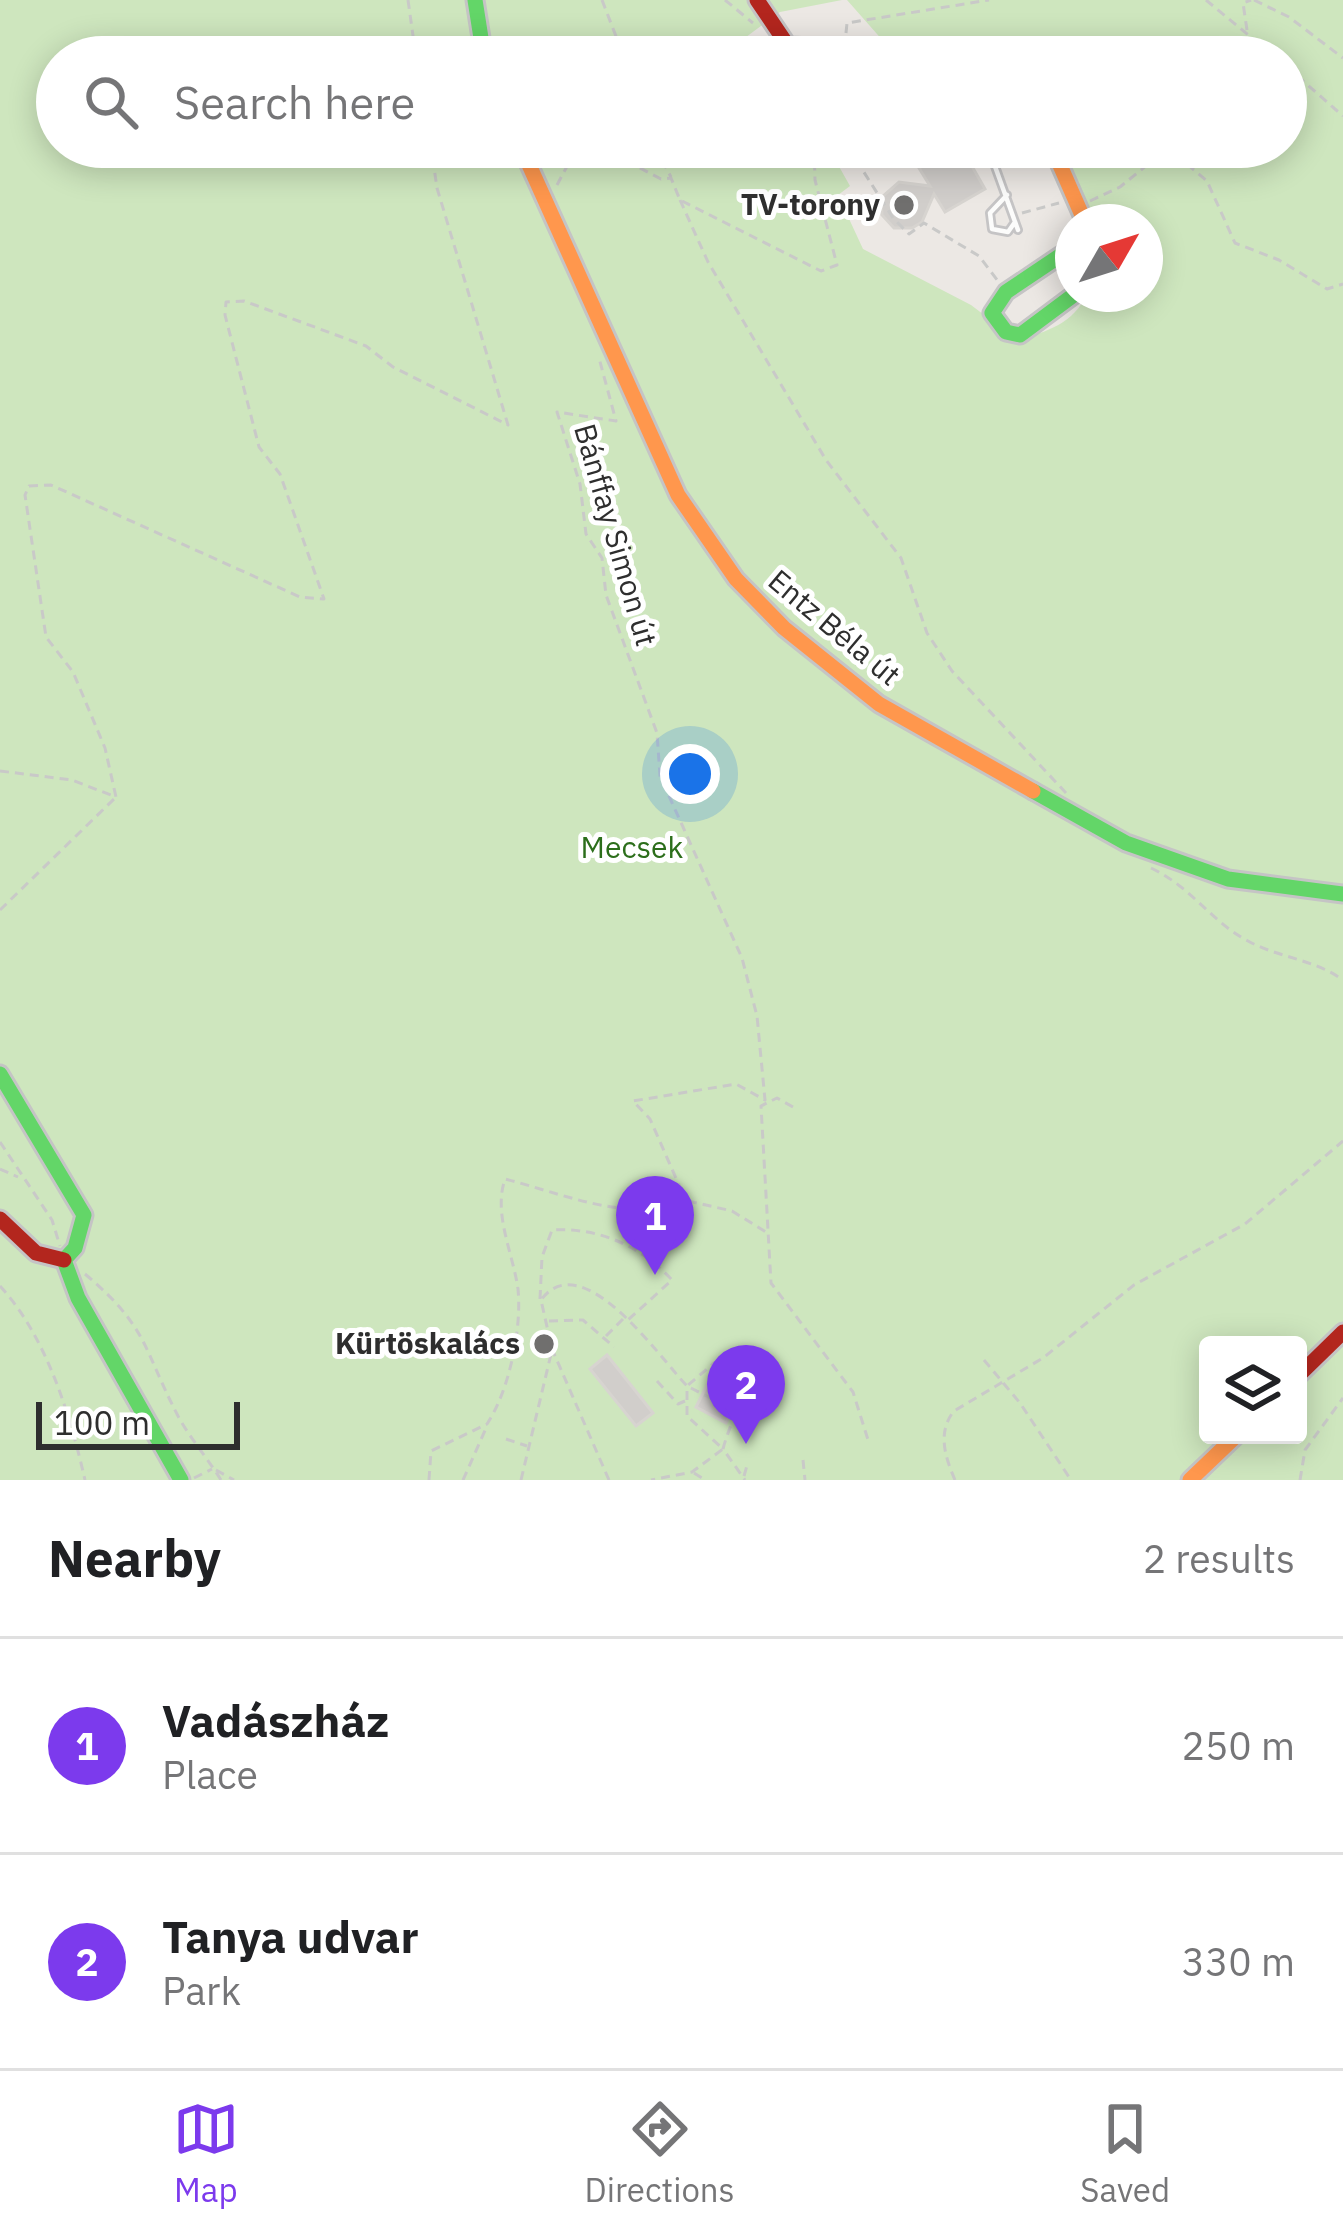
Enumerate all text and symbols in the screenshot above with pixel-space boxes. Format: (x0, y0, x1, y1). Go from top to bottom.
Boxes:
search box (36, 36, 1307, 168)
icon: search (78, 69, 144, 135)
text: Search here (174, 73, 415, 131)
place label: TV-torony (741, 184, 880, 223)
marker: TV-torony (891, 192, 917, 218)
north arrow (1055, 204, 1163, 312)
street label: Bánffay Simon út (566, 419, 667, 650)
street label: Entz Béla út (761, 560, 909, 694)
your location (660, 744, 720, 804)
park label: Mecsek (581, 827, 684, 866)
pin: 1 (616, 1176, 694, 1275)
place label: Kürtöskalács (335, 1323, 520, 1362)
marker: Kürtöskalács (531, 1331, 557, 1357)
map controls (1199, 1336, 1307, 1444)
button: layers (1199, 1336, 1307, 1444)
pin: 2 (707, 1345, 785, 1444)
scale bar (36, 1396, 240, 1449)
text: 100 m (54, 1401, 150, 1444)
text: Nearby (48, 1525, 221, 1591)
text: 2 results (1143, 1533, 1295, 1584)
text: Vadászház (162, 1691, 389, 1749)
text: 1 (75, 1720, 99, 1771)
text: 250 m (1182, 1720, 1295, 1771)
text: Place (162, 1749, 258, 1800)
text: Tanya udvar (162, 1907, 419, 1965)
text: 2 (75, 1936, 99, 1987)
text: 330 m (1182, 1936, 1295, 1987)
text: Park (162, 1965, 241, 2016)
tab: Map (173, 2096, 239, 2211)
tab: Directions (585, 2096, 735, 2211)
tab: Saved (1080, 2096, 1170, 2211)

